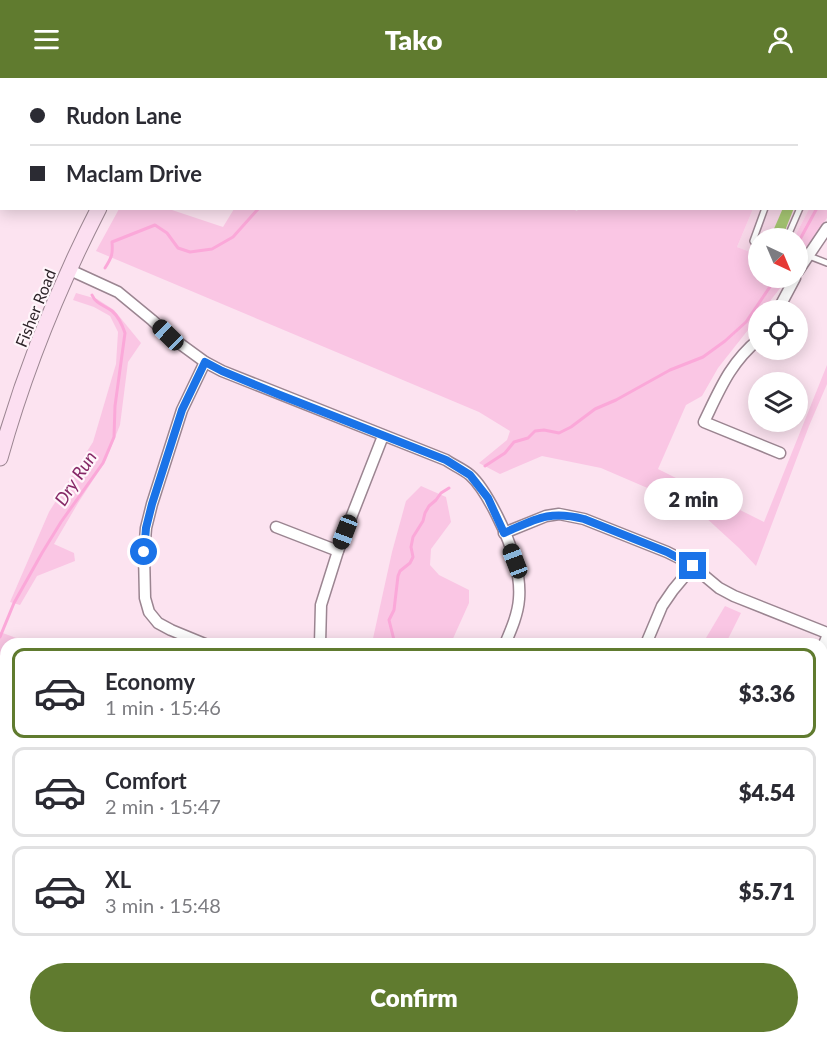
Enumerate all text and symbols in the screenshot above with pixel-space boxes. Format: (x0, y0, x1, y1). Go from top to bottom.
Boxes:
icon: menu (30, 23, 63, 56)
text: Tako (385, 23, 442, 56)
icon: person (764, 23, 797, 56)
text: Rudon Lane (66, 102, 182, 129)
text: Maclam Drive (66, 160, 202, 187)
north arrow (748, 228, 808, 288)
map controls (748, 228, 808, 432)
street label: Fisher Road (11, 266, 59, 350)
button: locate (748, 300, 808, 360)
car (149, 316, 187, 354)
button: layers (748, 372, 808, 432)
water label: Dry Run (49, 447, 101, 509)
callout: 2 min (644, 479, 742, 521)
text: 2 min (669, 487, 718, 511)
car (330, 512, 360, 552)
route start (130, 538, 157, 565)
car (500, 541, 530, 581)
route end (679, 552, 706, 579)
icon: car (33, 666, 87, 720)
text: Economy (105, 668, 195, 695)
text: $3.36 (739, 680, 795, 707)
text: 1 min · 15:46 (105, 695, 221, 719)
icon: car (33, 765, 87, 819)
text: Comfort (105, 767, 187, 794)
text: $4.54 (739, 779, 795, 806)
text: 2 min · 15:47 (105, 794, 221, 818)
icon: car (33, 864, 87, 918)
text: XL (105, 866, 131, 893)
text: $5.71 (739, 878, 795, 905)
text: 3 min · 15:48 (105, 893, 221, 917)
button: Confirm (30, 963, 798, 1032)

